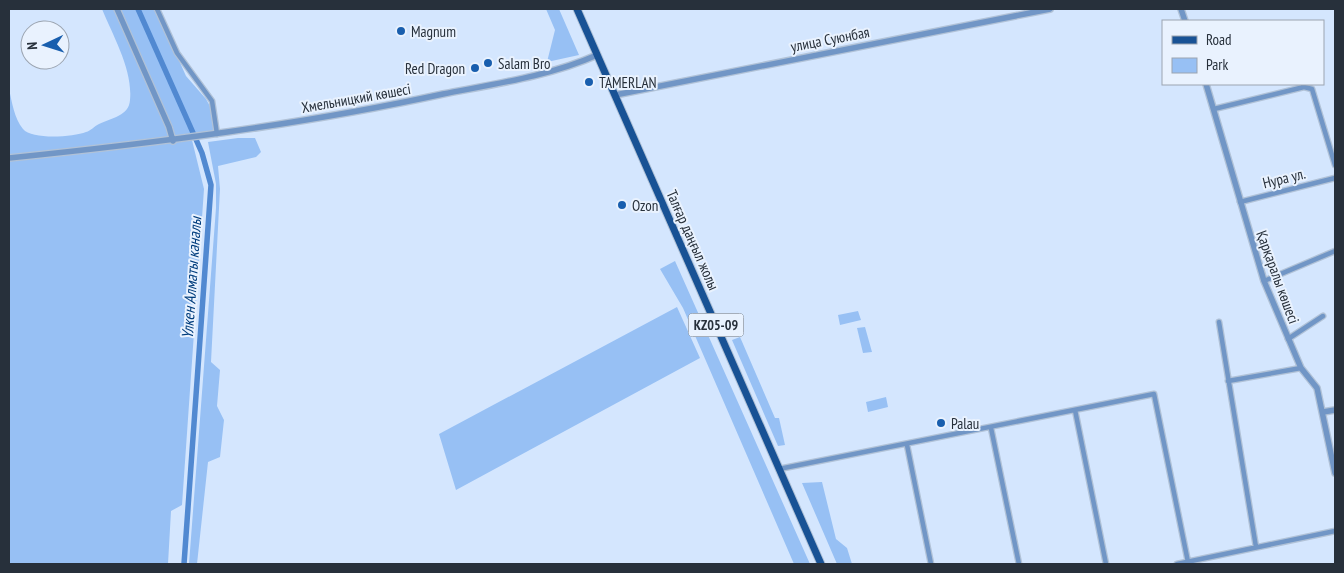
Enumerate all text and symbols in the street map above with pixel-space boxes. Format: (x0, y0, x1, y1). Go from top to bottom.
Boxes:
north arrow (20, 20, 70, 70)
legend (1162, 20, 1324, 85)
place label: Magnum (411, 22, 456, 41)
street label: улица Суюнбая (789, 22, 871, 56)
marker: Magnum (395, 25, 407, 37)
text: Road (1206, 30, 1232, 49)
text: N (23, 42, 41, 50)
place label: Salam Bro (498, 54, 551, 73)
text: Park (1206, 55, 1228, 74)
marker: Salam Bro (482, 57, 494, 69)
place label: Red Dragon (405, 59, 465, 78)
marker: Red Dragon (469, 62, 481, 74)
place label: TAMERLAN (599, 73, 657, 92)
marker: TAMERLAN (583, 76, 595, 88)
street label: Хмельницкий көшесі (300, 79, 412, 117)
street label: Нура ул. (1261, 163, 1308, 192)
street label: Талғар даңғыл жолы (662, 187, 724, 293)
place label: Ozon (632, 196, 658, 215)
marker: Ozon (616, 199, 628, 211)
water label: Үлкен Алматы каналы (177, 215, 205, 340)
street label: Қарқаралы көшесі (1252, 228, 1304, 326)
road number: KZ05-09 (688, 314, 744, 336)
place label: Palau (951, 414, 979, 433)
marker: Palau (935, 417, 947, 429)

